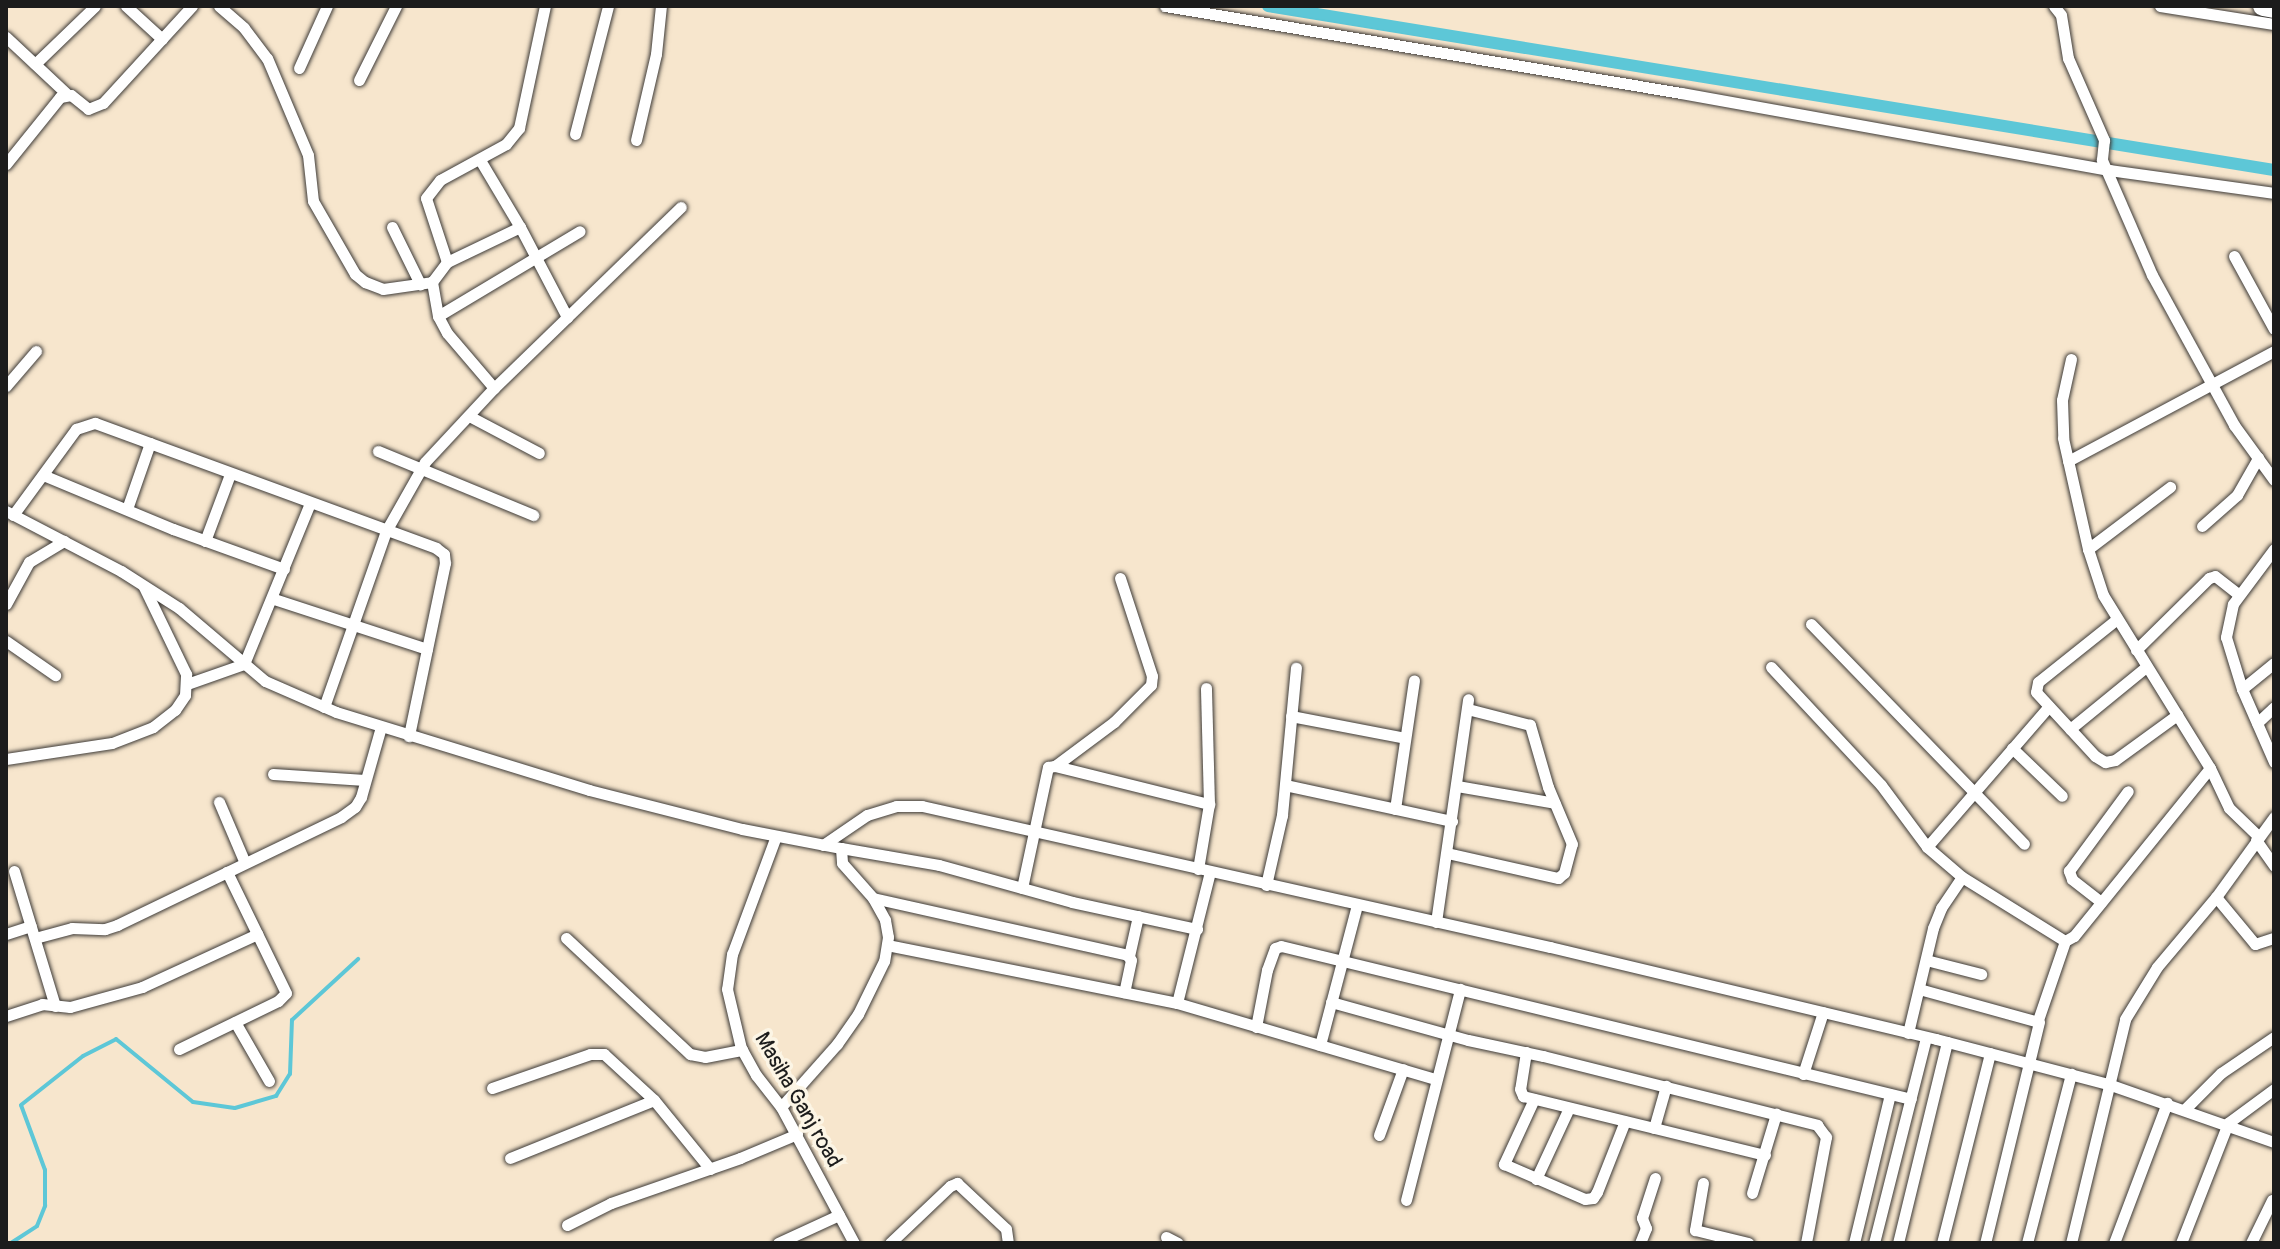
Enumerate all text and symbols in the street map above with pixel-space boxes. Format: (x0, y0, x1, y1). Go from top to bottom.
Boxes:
street label: Masiha Ganj road (749, 1028, 847, 1172)

